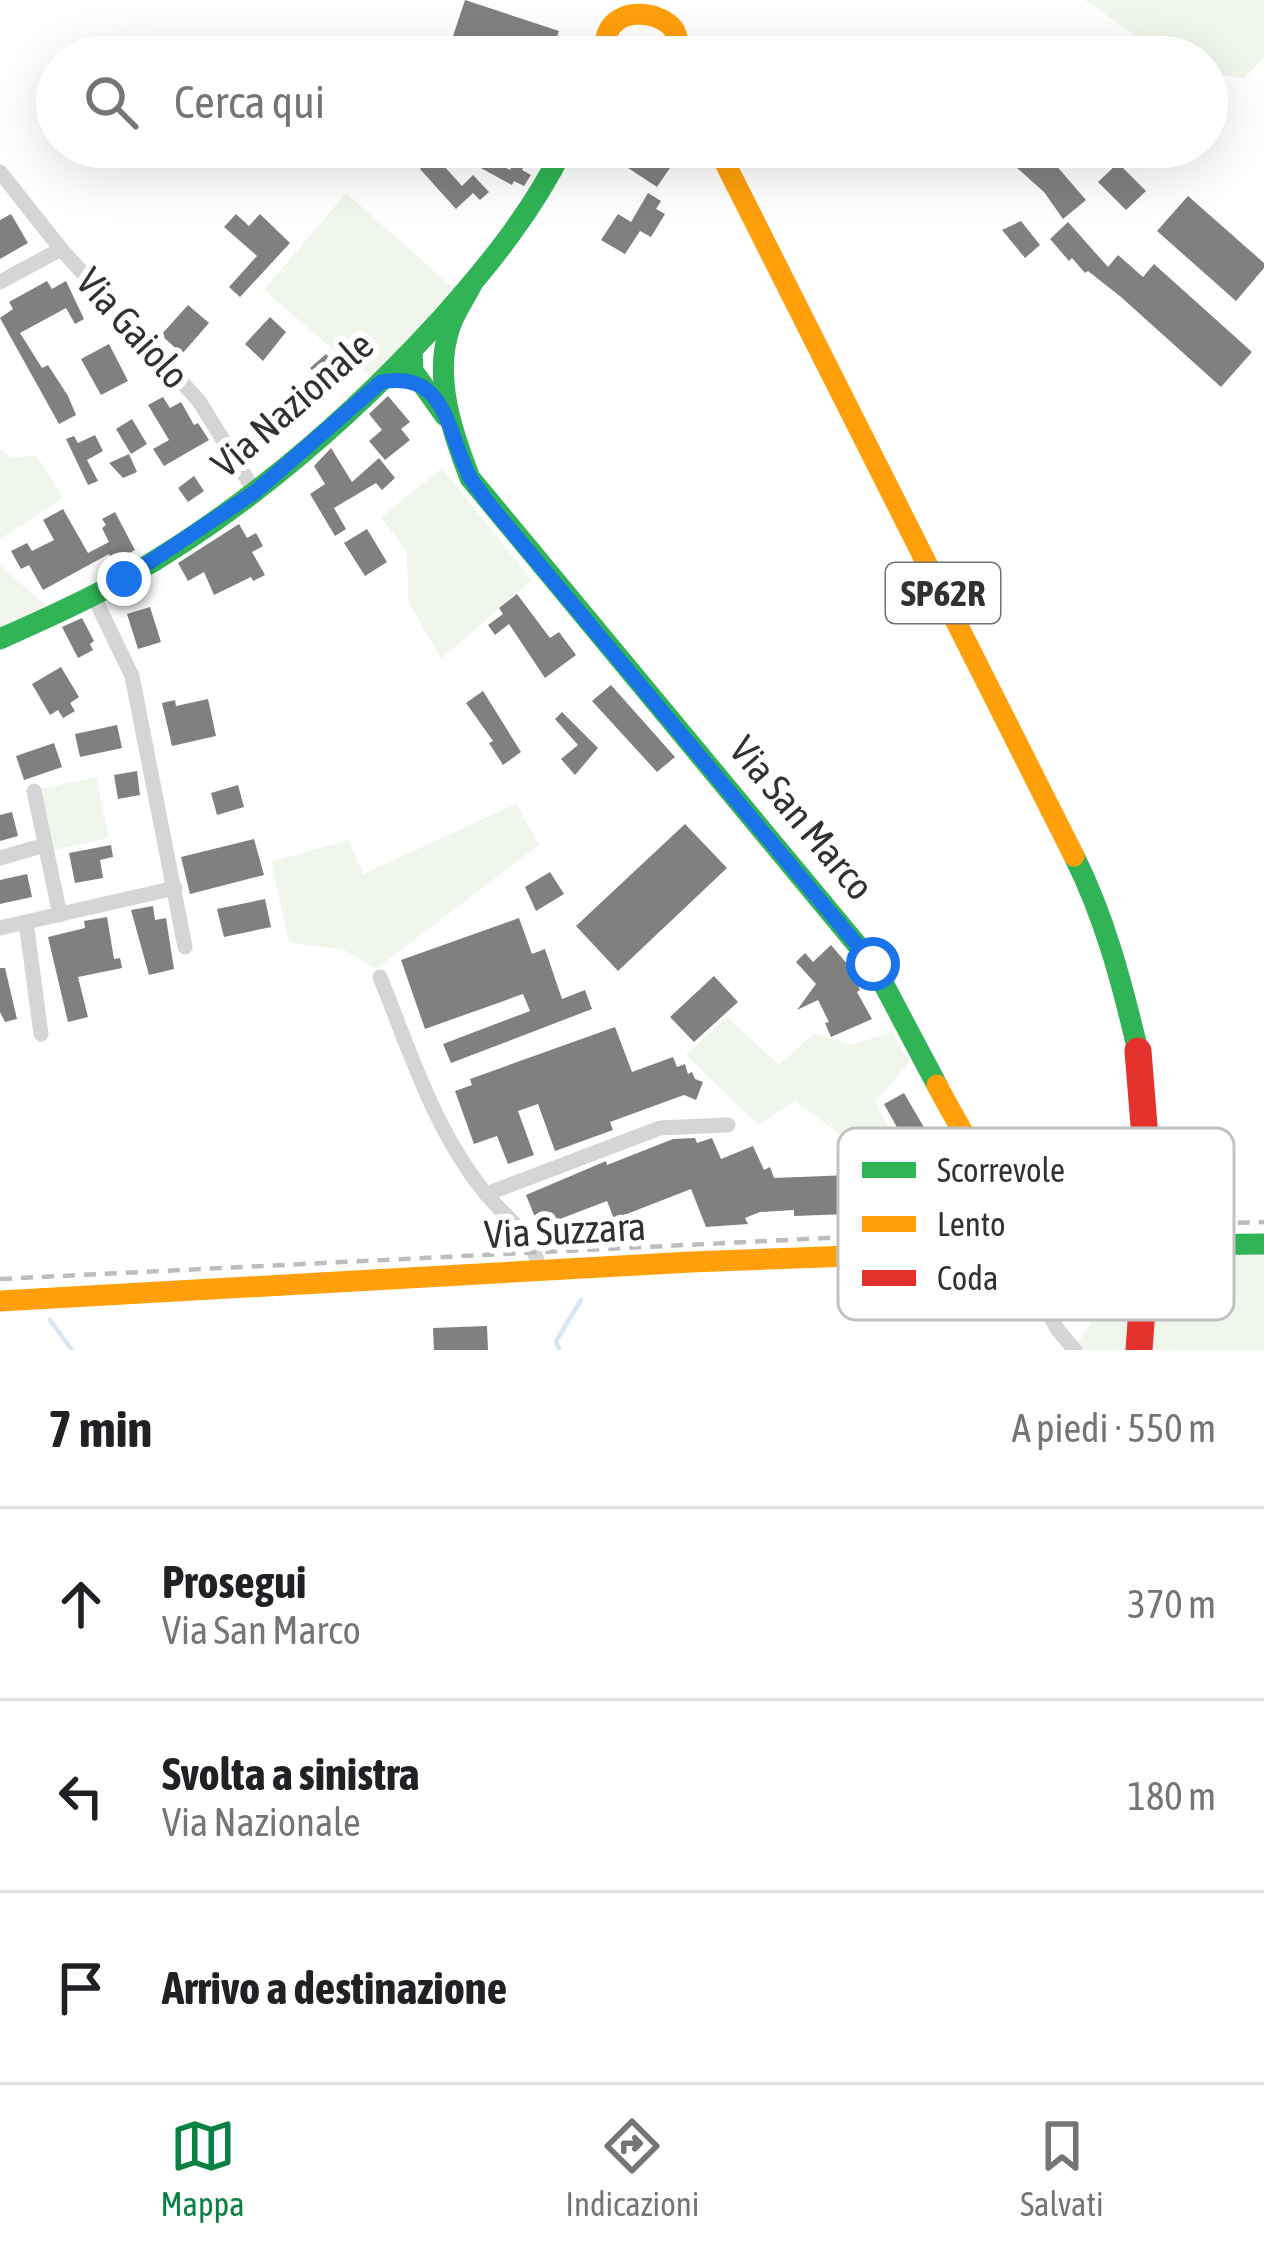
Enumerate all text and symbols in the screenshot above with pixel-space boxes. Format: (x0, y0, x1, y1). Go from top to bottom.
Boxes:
search box (36, 36, 1228, 168)
icon: search (78, 69, 144, 135)
text: Cerca qui (174, 76, 325, 128)
street label: Via Gaiolo (68, 259, 198, 397)
street label: Via Nazionale (203, 322, 381, 486)
route end (97, 552, 151, 606)
road number: SP62R (886, 563, 1000, 623)
street label: Via San Marco (721, 728, 883, 908)
route start (846, 937, 900, 991)
legend (838, 1128, 1234, 1320)
text: Scorrevole (937, 1151, 1065, 1189)
street label: Via Suzzara (483, 1204, 647, 1256)
text: Lento (937, 1205, 1005, 1243)
text: Coda (937, 1259, 998, 1297)
text: 7 min (48, 1399, 152, 1458)
text: A piedi · 550 m (1012, 1406, 1216, 1450)
text: Prosegui (162, 1556, 306, 1608)
icon: ahead (48, 1571, 114, 1637)
text: 370 m (1128, 1582, 1216, 1626)
text: Via San Marco (162, 1608, 361, 1652)
text: Svolta a sinistra (162, 1748, 419, 1800)
icon: left (48, 1763, 114, 1829)
text: 180 m (1128, 1774, 1216, 1818)
text: Via Nazionale (162, 1800, 361, 1844)
icon: arrive (48, 1955, 114, 2021)
text: Arrivo a destinazione (162, 1962, 507, 2014)
tab: Mappa (160, 2113, 245, 2223)
tab: Indicazioni (565, 2113, 699, 2223)
tab: Salvati (1020, 2113, 1104, 2223)

